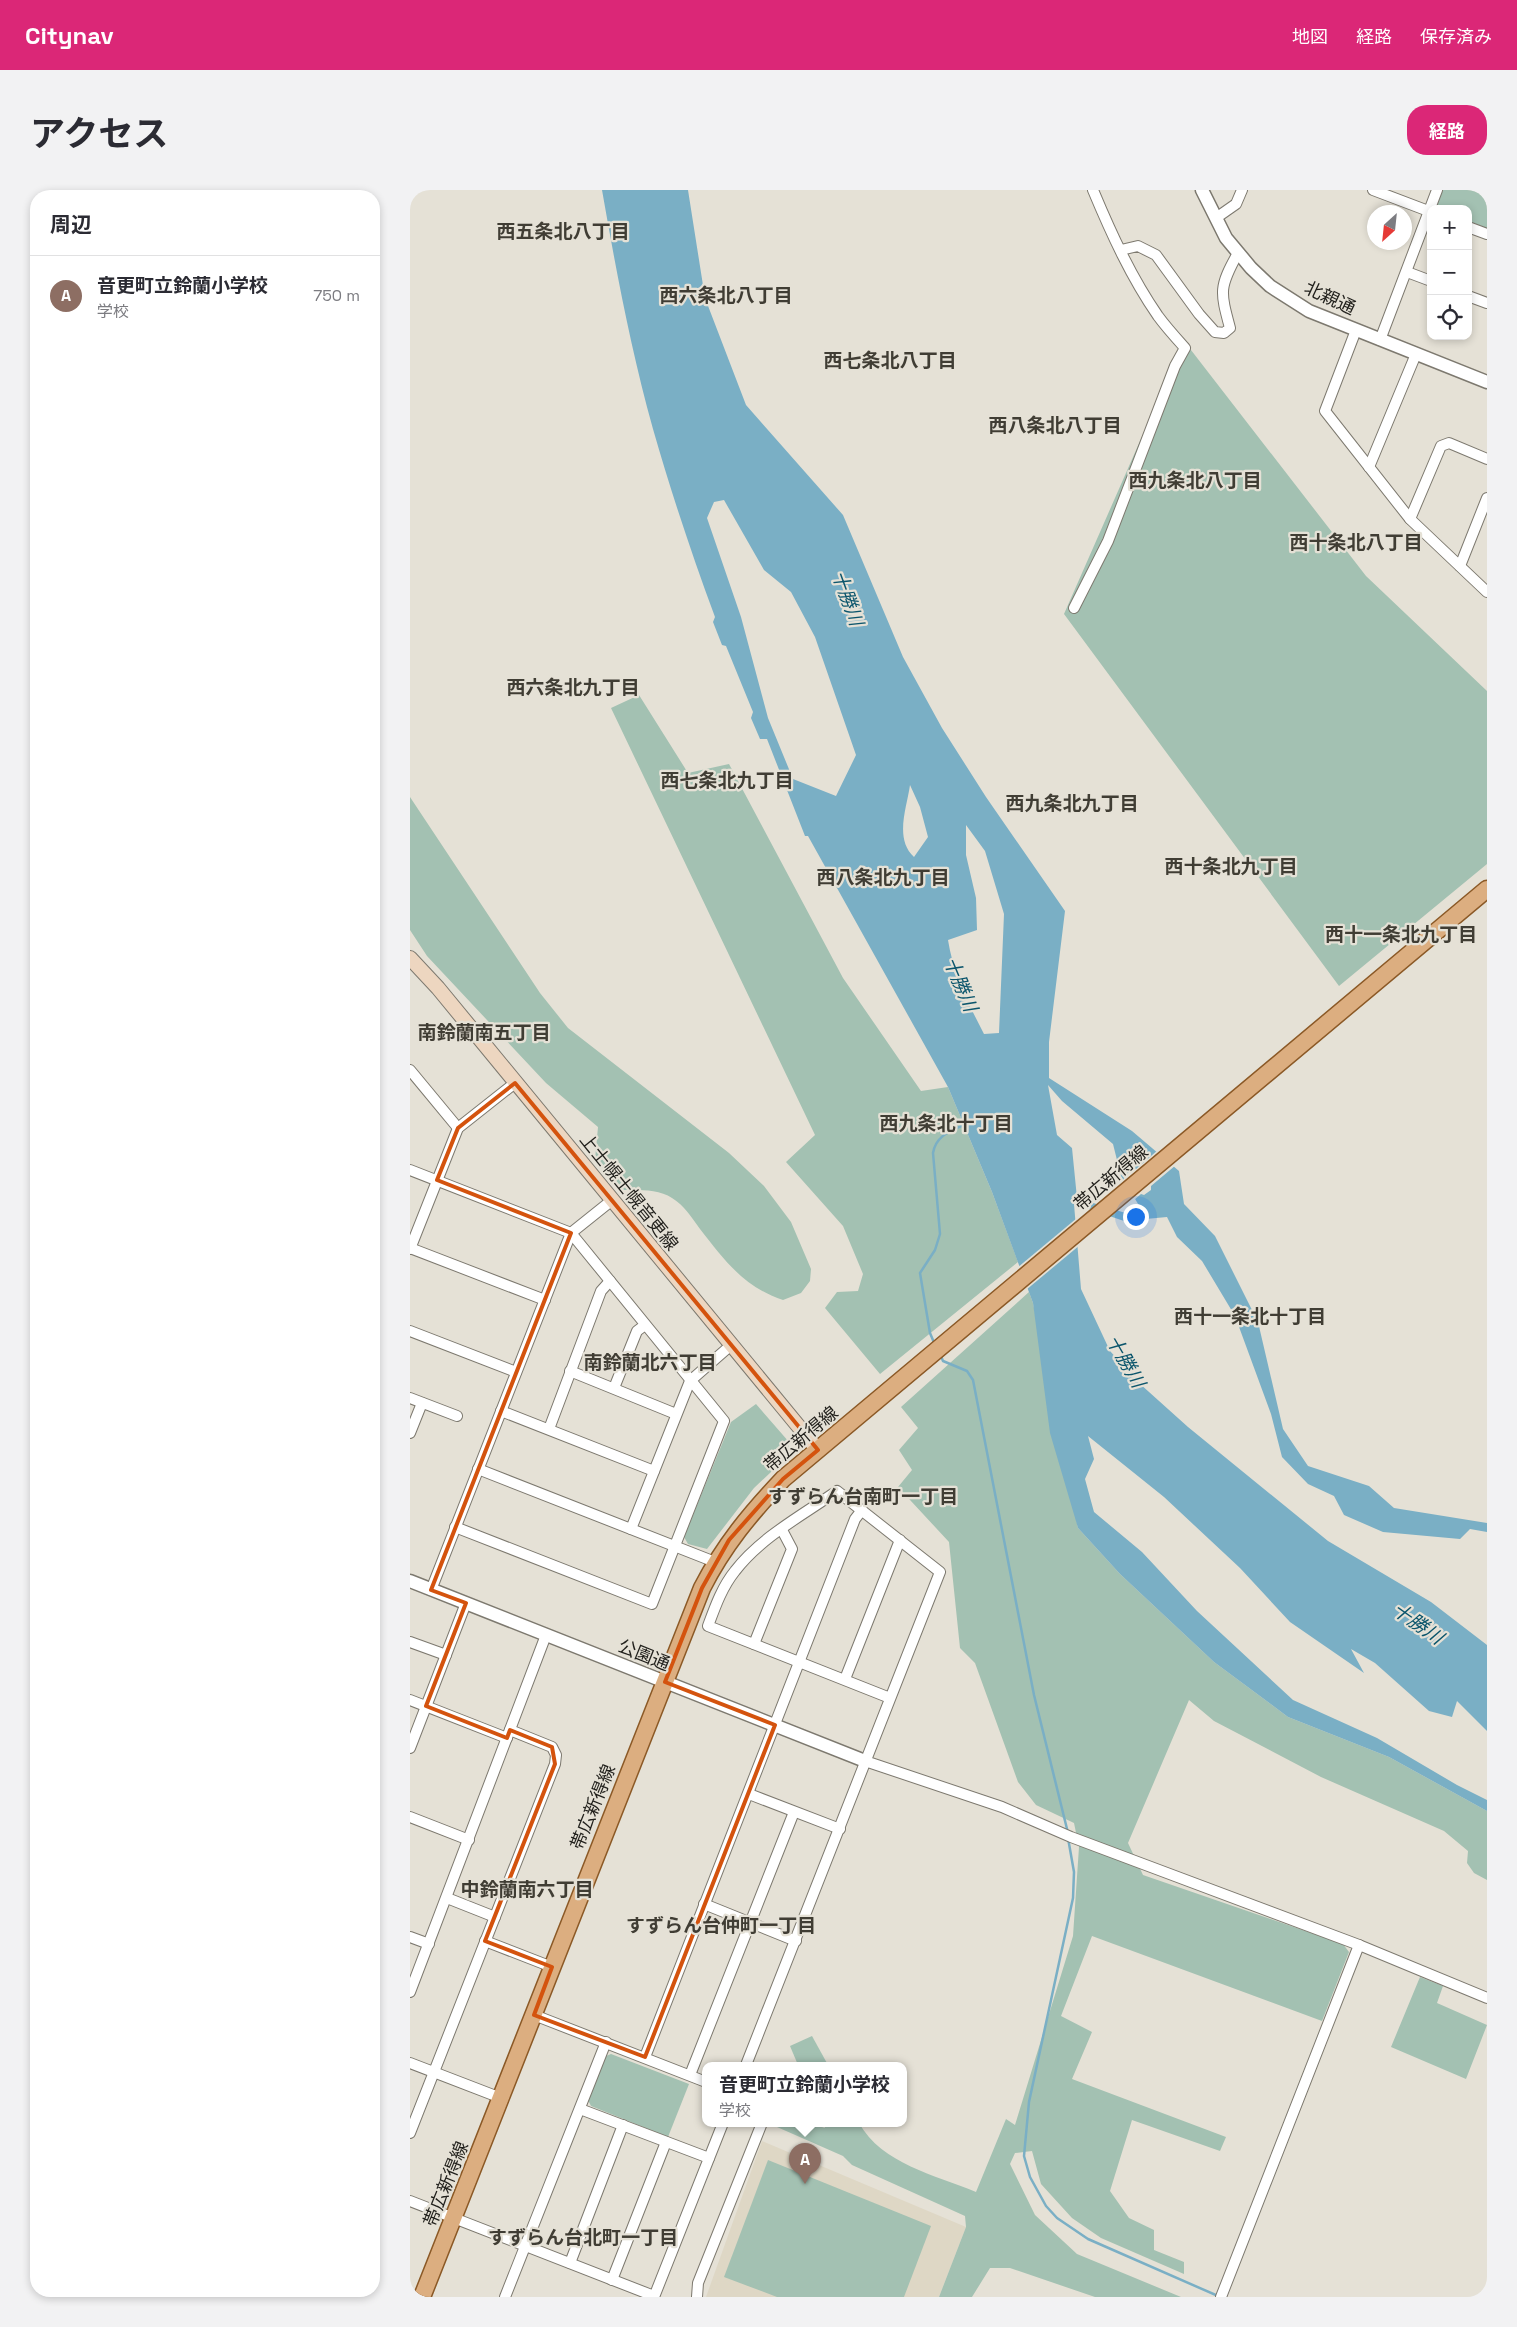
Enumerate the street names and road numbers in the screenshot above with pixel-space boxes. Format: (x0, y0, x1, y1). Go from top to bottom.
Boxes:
street label: 北親通 (1301, 276, 1360, 319)
street label: 上士幌士幌音更線 (575, 1128, 684, 1255)
street label: 帯広新得線 (1069, 1140, 1153, 1215)
street label: 帯広新得線 (759, 1401, 843, 1476)
street label: 公園通 (615, 1634, 674, 1675)
street label: 帯広新得線 (565, 1761, 620, 1853)
street label: 帯広新得線 (418, 2138, 473, 2230)

